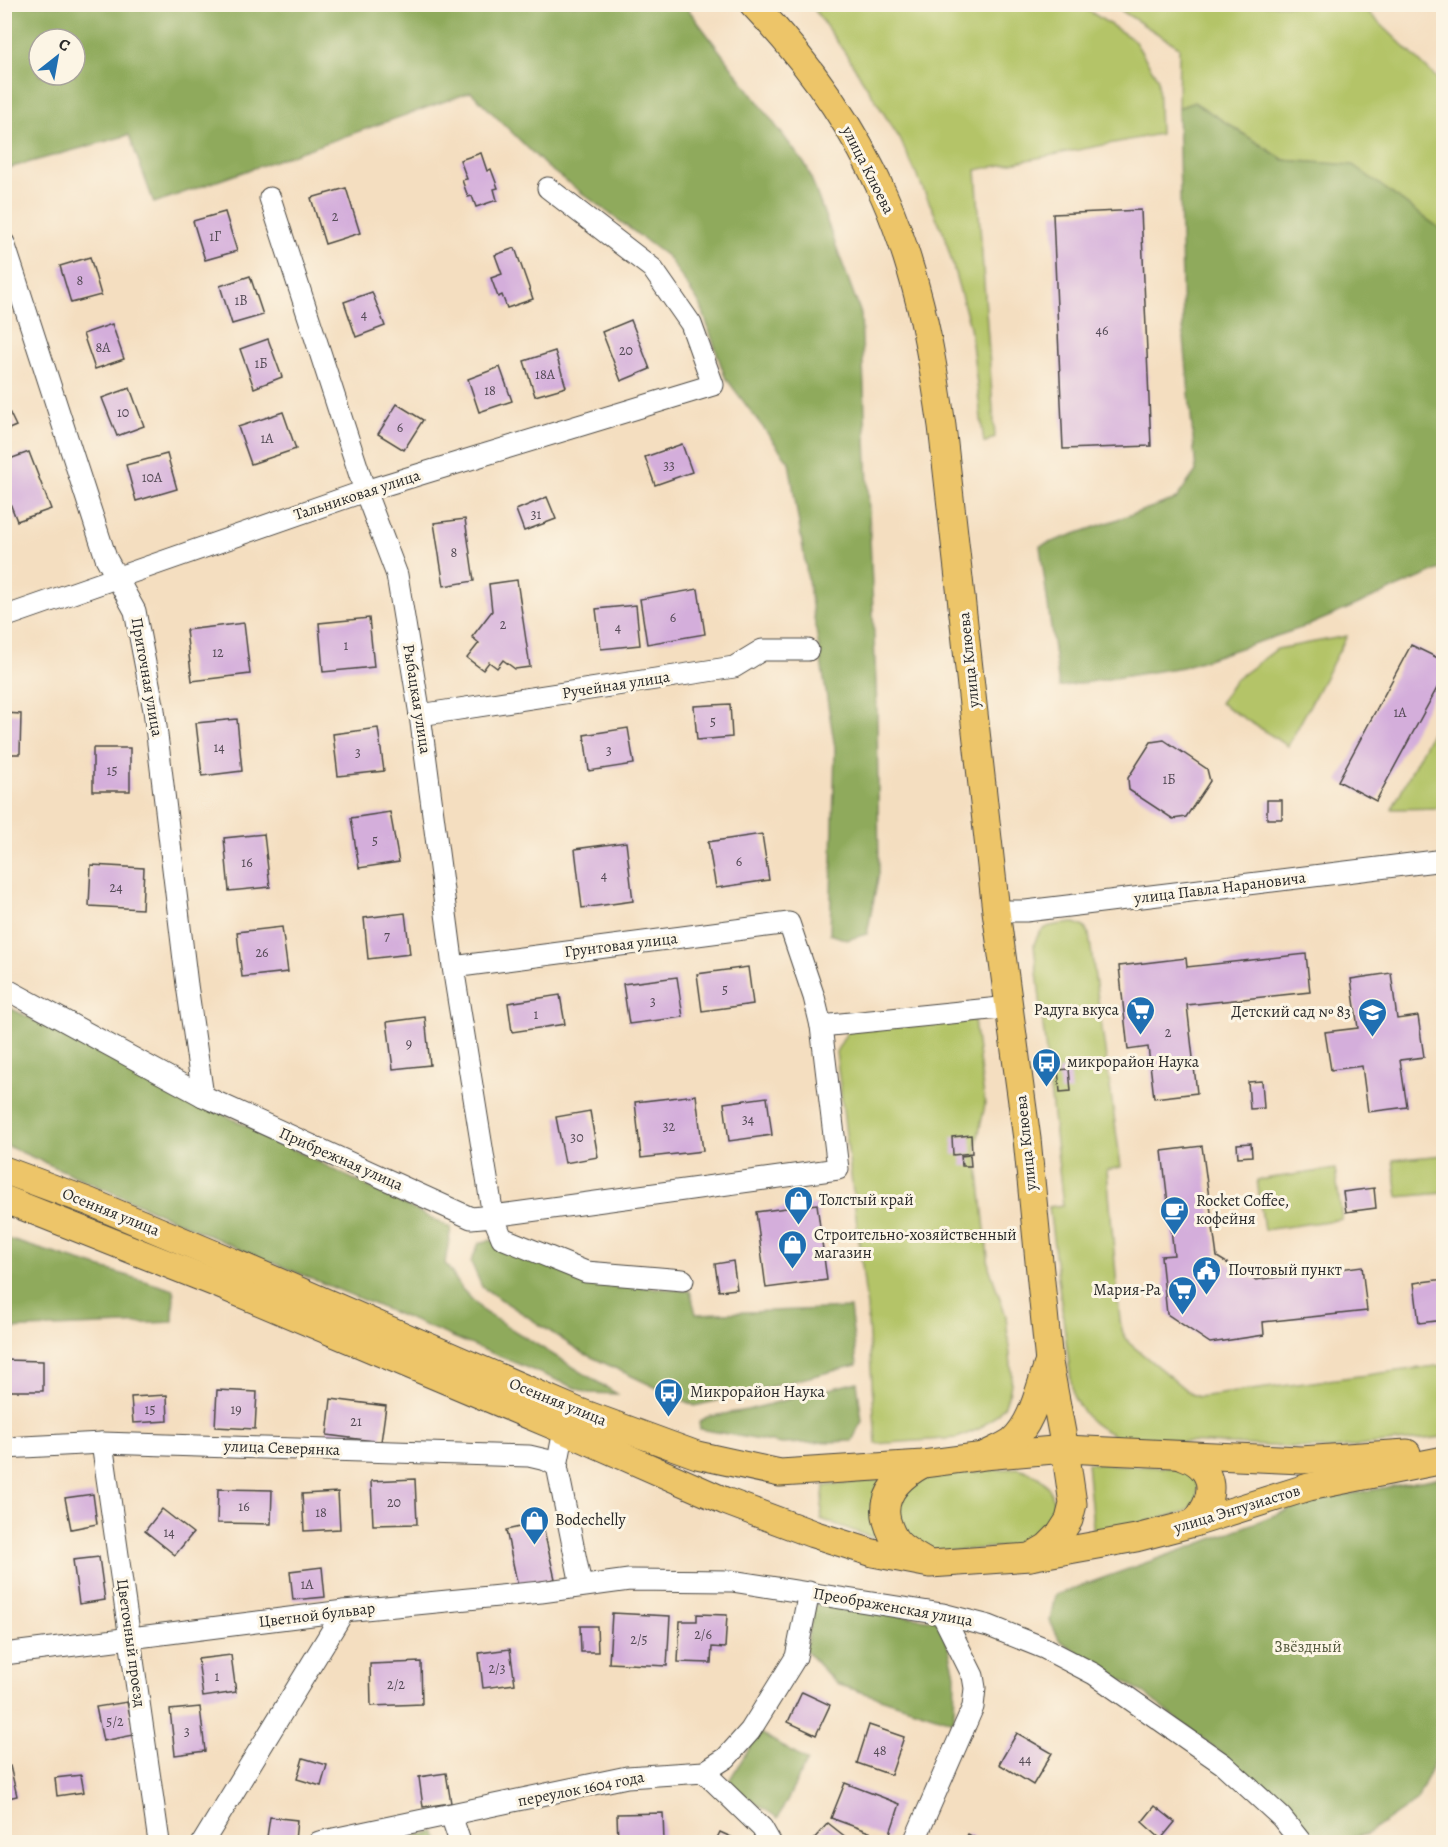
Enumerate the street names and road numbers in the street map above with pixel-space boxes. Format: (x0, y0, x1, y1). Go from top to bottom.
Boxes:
street label: улица Клюева (836, 121, 900, 218)
street label: Тальниковая улица (291, 464, 424, 526)
street label: улица Клюева (953, 610, 985, 710)
street label: Приточная улица (126, 616, 168, 739)
street label: Рыбацкая улица (397, 642, 437, 756)
street label: Ручейная улица (560, 666, 672, 704)
street label: улица Павла Нарановича (1132, 866, 1308, 910)
street label: Грунтовая улица (563, 927, 679, 963)
street label: улица Клюева (1010, 1093, 1042, 1193)
street label: Прибрежная улица (276, 1122, 407, 1196)
street label: Осенняя улица (59, 1182, 164, 1242)
street label: Осенняя улица (506, 1372, 611, 1432)
street label: улица Северянка (222, 1435, 341, 1461)
street label: улица Энтузиастов (1170, 1479, 1303, 1539)
street label: Цветочный проезд (111, 1577, 151, 1709)
street label: Преображенская улица (811, 1582, 975, 1632)
street label: Цветной бульвар (258, 1597, 376, 1633)
street label: переулок 1604 года (516, 1766, 647, 1812)

